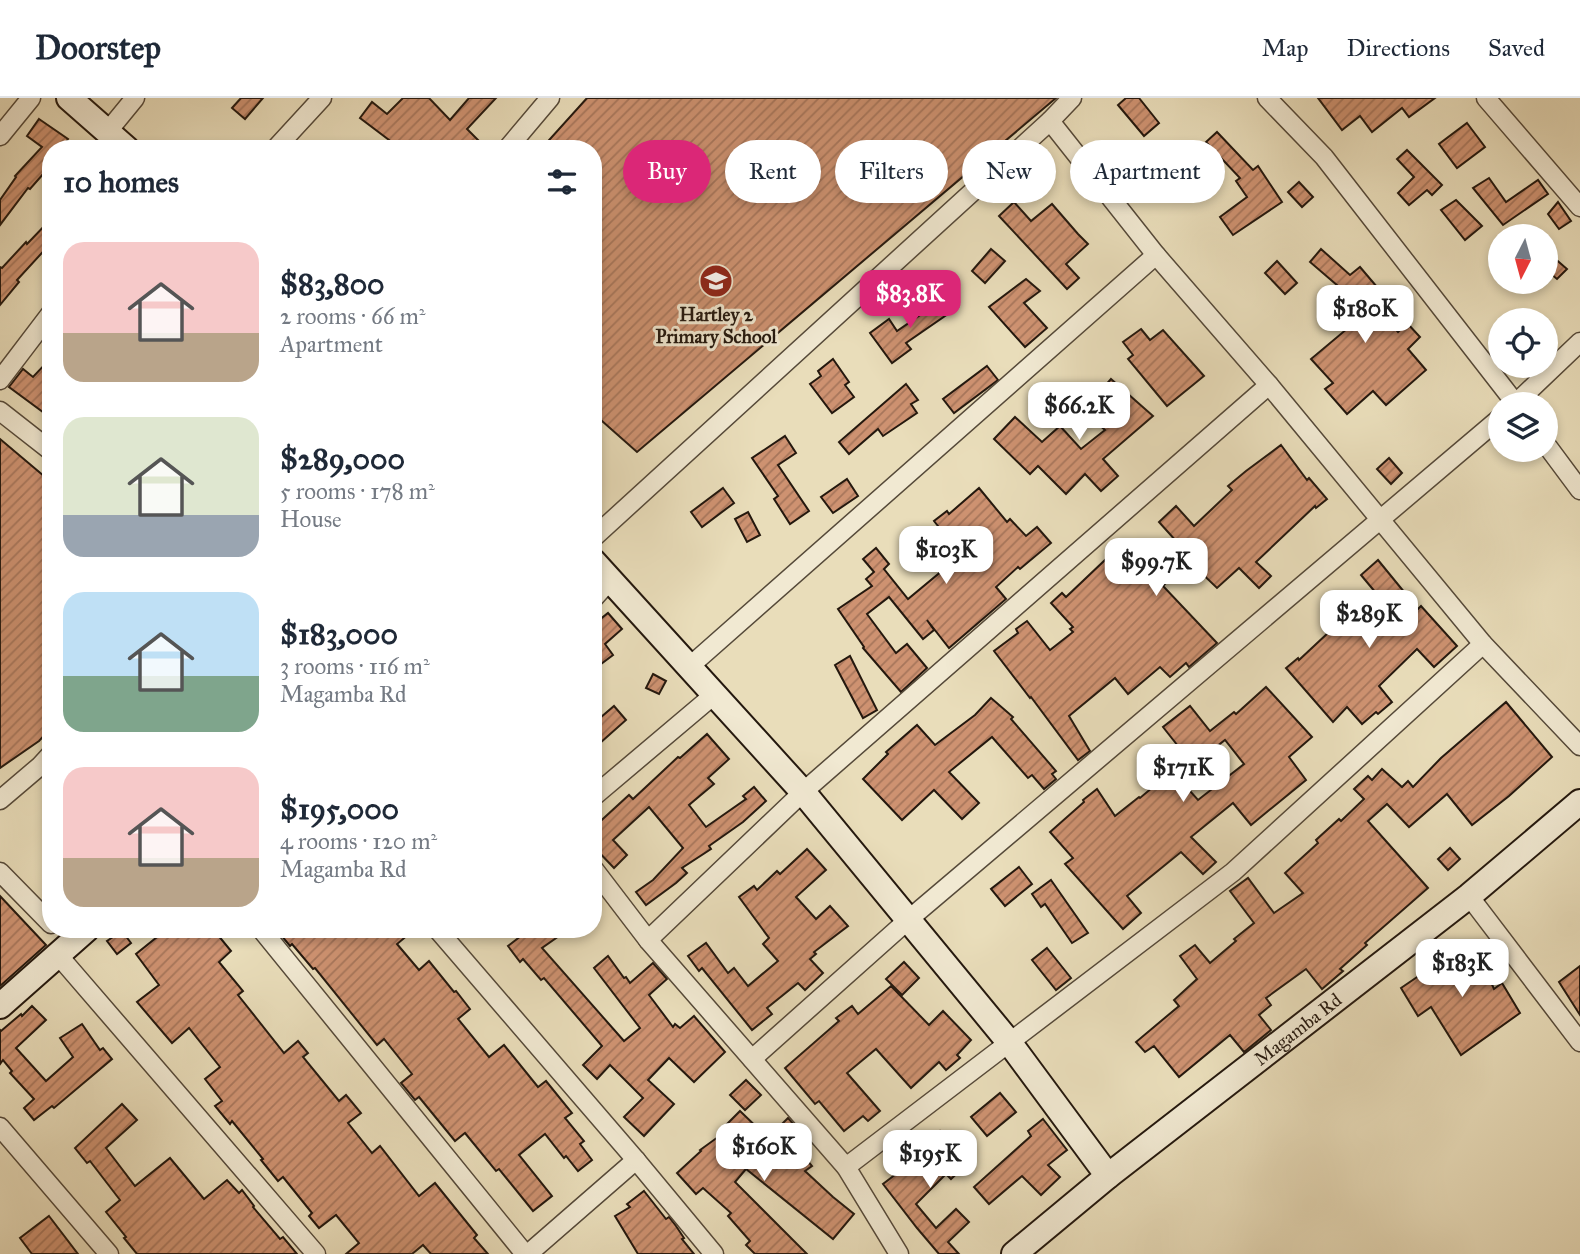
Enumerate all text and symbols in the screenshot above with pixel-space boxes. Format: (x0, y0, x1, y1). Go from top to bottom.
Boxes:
text: Doorstep (35, 28, 161, 68)
text: Map (1262, 33, 1309, 63)
text: Directions (1347, 33, 1450, 63)
text: Saved (1488, 33, 1545, 63)
chip: Buy (623, 140, 711, 203)
chip: Rent (725, 140, 821, 203)
chip: Filters (835, 140, 948, 203)
chip: New (962, 140, 1056, 203)
chip: Apartment (1070, 140, 1225, 203)
icon: filters (543, 163, 581, 201)
text: 10 homes (63, 164, 179, 200)
north arrow (1488, 224, 1558, 294)
map controls (1488, 224, 1558, 462)
school or university icon: Hartley 2 Primary School (697, 262, 735, 300)
text: $83,800 (280, 266, 385, 302)
icon: home (119, 270, 203, 354)
pin: $83.8K (853, 271, 967, 330)
text: $83.8K (876, 279, 944, 307)
pin: $180K (1316, 286, 1414, 345)
text: $180K (1333, 294, 1397, 322)
text: 2 rooms · 66 m² (280, 302, 425, 330)
place label: Hartley 2 Primary School (655, 303, 777, 349)
button: locate (1488, 308, 1558, 378)
text: Apartment (280, 330, 383, 358)
pin: $66.2K (1022, 382, 1136, 442)
text: $66.2K (1044, 391, 1114, 419)
button: layers (1488, 392, 1558, 462)
text: $289,000 (280, 441, 405, 477)
icon: home (119, 445, 203, 529)
text: 5 rooms · 178 m² (280, 477, 435, 505)
text: House (280, 505, 342, 533)
pin: $103K (897, 526, 995, 586)
text: $103K (915, 535, 977, 563)
pin: $99.7K (1099, 538, 1213, 598)
text: $99.7K (1121, 547, 1191, 575)
pin: $289K (1320, 590, 1418, 650)
text: $289K (1336, 599, 1402, 627)
text: $183,000 (280, 616, 398, 652)
icon: home (119, 620, 203, 704)
text: 3 rooms · 116 m² (280, 652, 430, 680)
text: Magamba Rd (280, 680, 407, 708)
pin: $171K (1134, 744, 1232, 804)
text: $171K (1153, 753, 1213, 781)
text: $195,000 (280, 791, 399, 827)
icon: home (119, 795, 203, 879)
text: 4 rooms · 120 m² (280, 827, 437, 855)
text: Magamba Rd (280, 855, 407, 883)
pin: $183K (1413, 940, 1511, 999)
text: $183K (1432, 948, 1492, 976)
street label: Magamba Rd (1249, 988, 1347, 1071)
pin: $160K (715, 1124, 813, 1183)
pin: $195K (881, 1130, 979, 1190)
text: $160K (732, 1132, 796, 1160)
text: $195K (899, 1139, 961, 1167)

